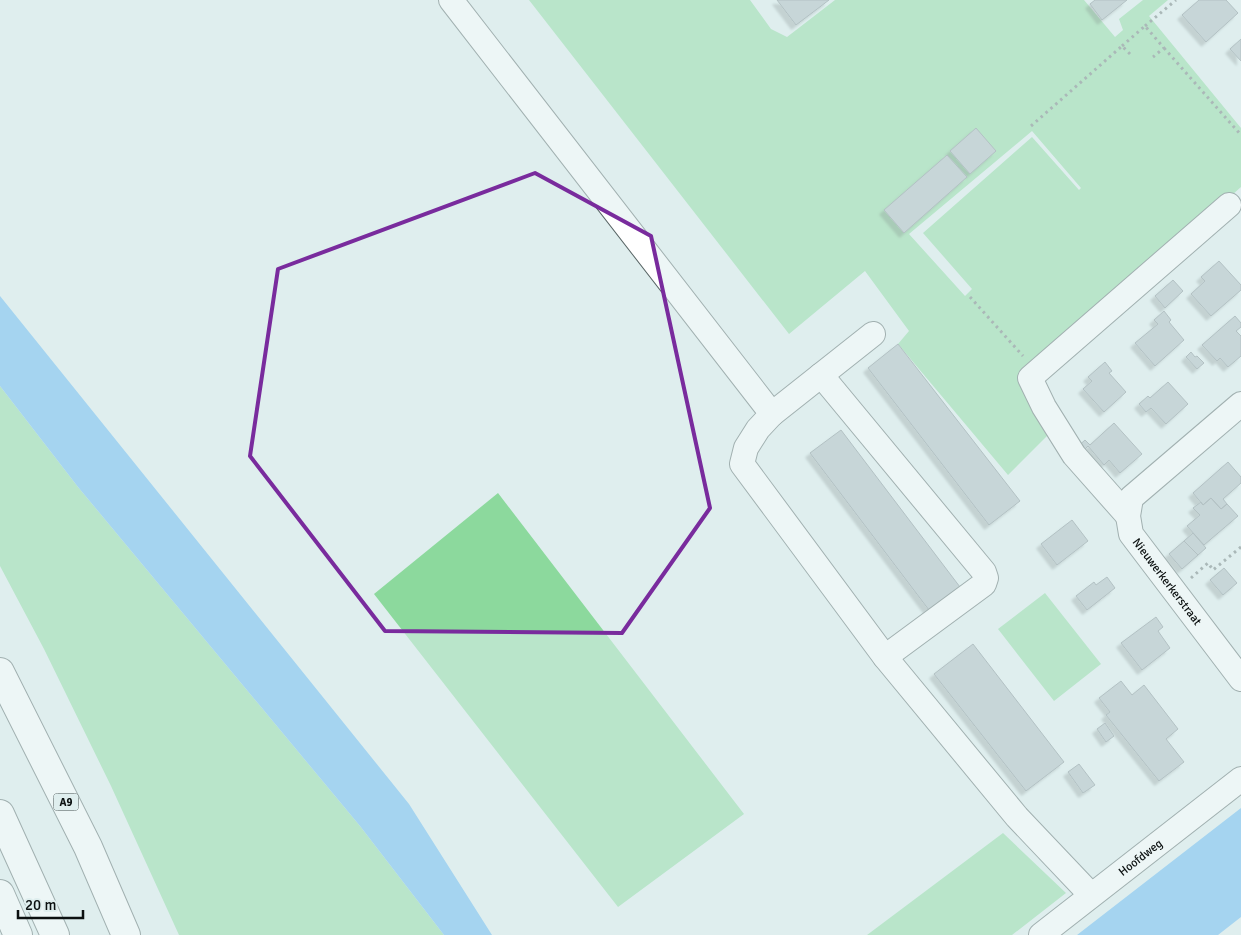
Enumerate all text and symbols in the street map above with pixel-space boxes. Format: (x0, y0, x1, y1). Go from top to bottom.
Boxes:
street label: Nieuwerkerkerstraat (1129, 535, 1205, 629)
road number: A9 (54, 794, 78, 810)
street label: Hoofdweg (1116, 836, 1166, 880)
scale bar (18, 888, 82, 920)
text: 20 m (25, 896, 56, 914)

